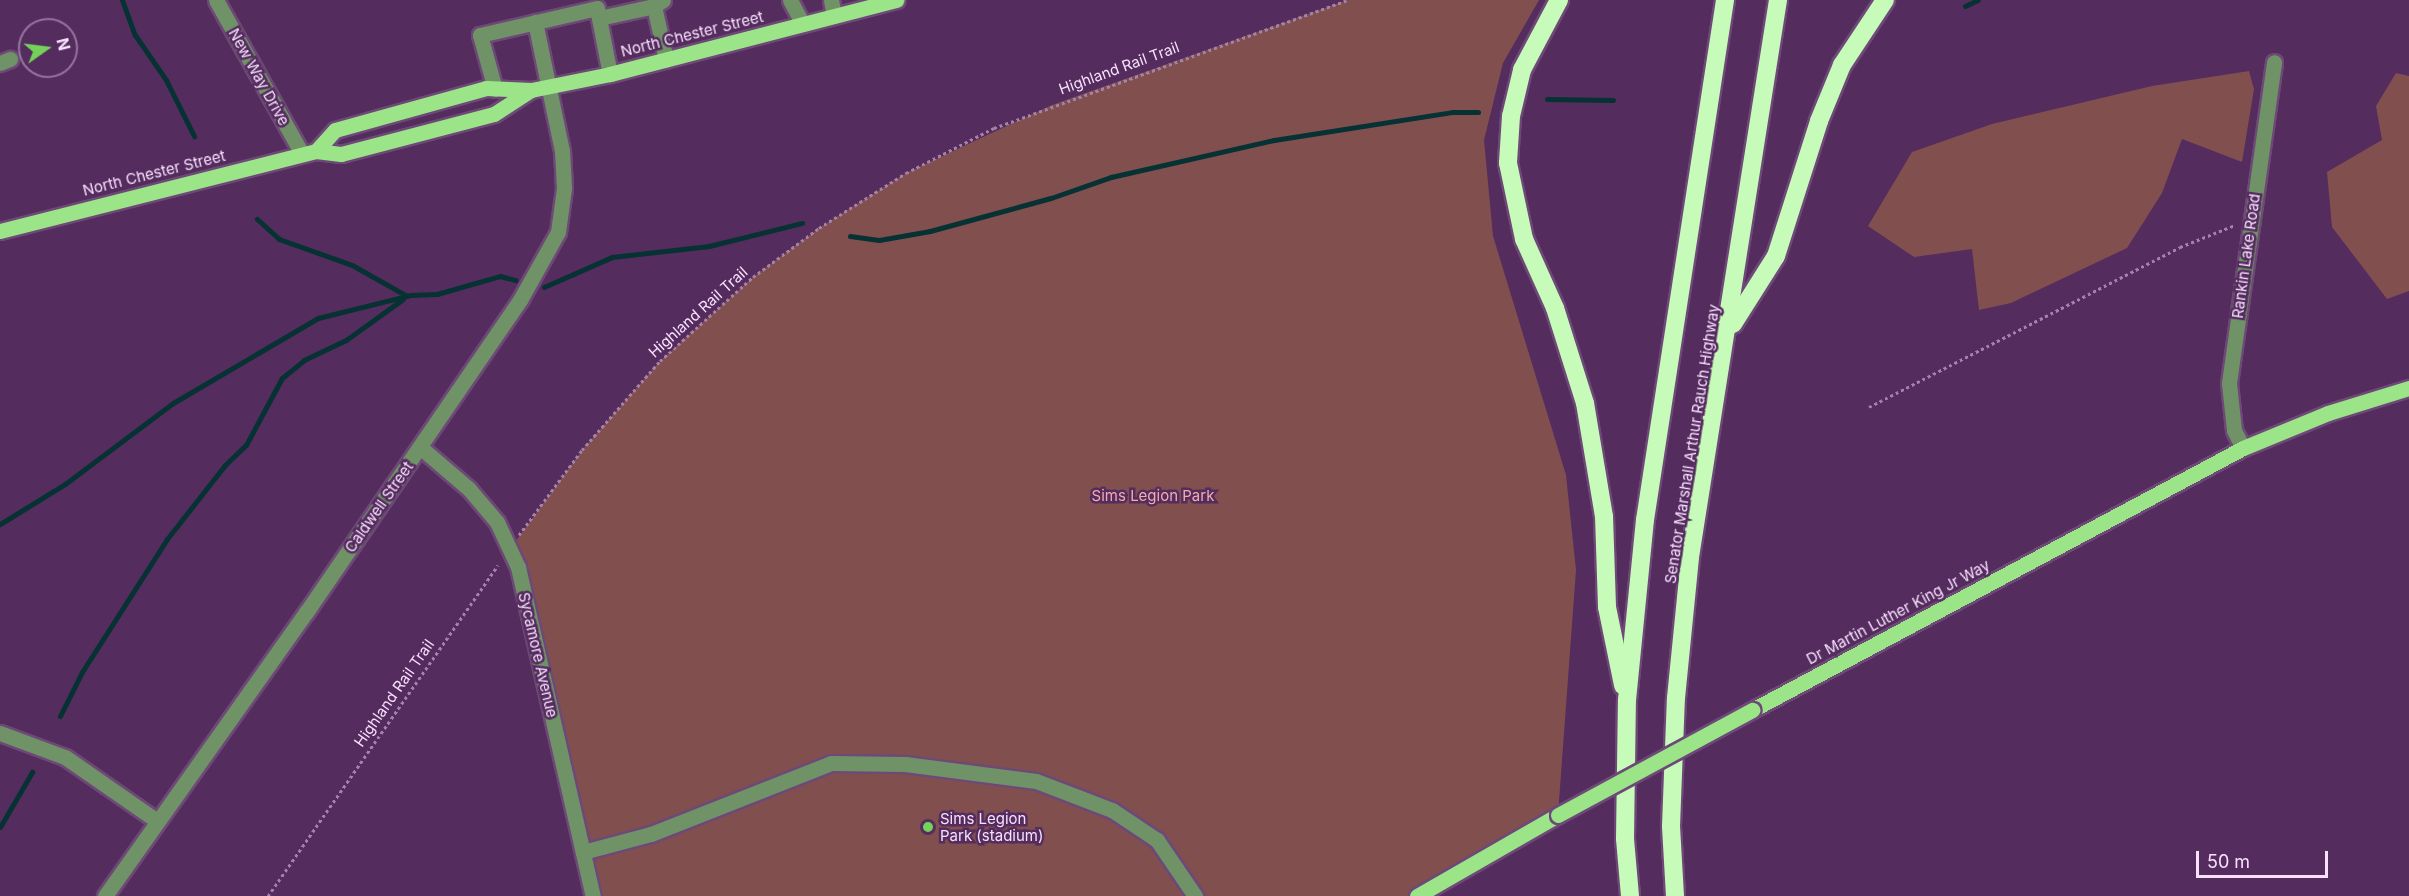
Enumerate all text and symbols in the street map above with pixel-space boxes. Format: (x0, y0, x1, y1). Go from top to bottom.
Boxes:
street label: North Chester Street (619, 8, 765, 60)
north arrow (18, 18, 78, 78)
street label: New Way Drive (225, 25, 293, 129)
text: N (52, 36, 75, 52)
street label: Highland Rail Trail (1056, 38, 1182, 98)
street label: North Chester Street (81, 147, 227, 199)
street label: Rankin Lake Road (2228, 192, 2264, 320)
street label: Highland Rail Trail (645, 263, 751, 361)
street label: Senator Marshall Arthur Rauch Highway (1661, 303, 1723, 585)
street label: Caldwell Street (341, 458, 417, 556)
park label: Sims Legion Park (1092, 487, 1214, 505)
street label: Dr Martin Luther King Jr Way (1803, 556, 1993, 668)
street label: Sycamore Avenue (515, 591, 561, 719)
street label: Highland Rail Trail (350, 636, 438, 750)
place label: Sims Legion Park (stadium) (940, 809, 1043, 844)
marker: Sims Legion Park (stadium) (921, 820, 935, 834)
scale bar (2199, 839, 2331, 877)
text: 50 m (2207, 851, 2250, 872)

